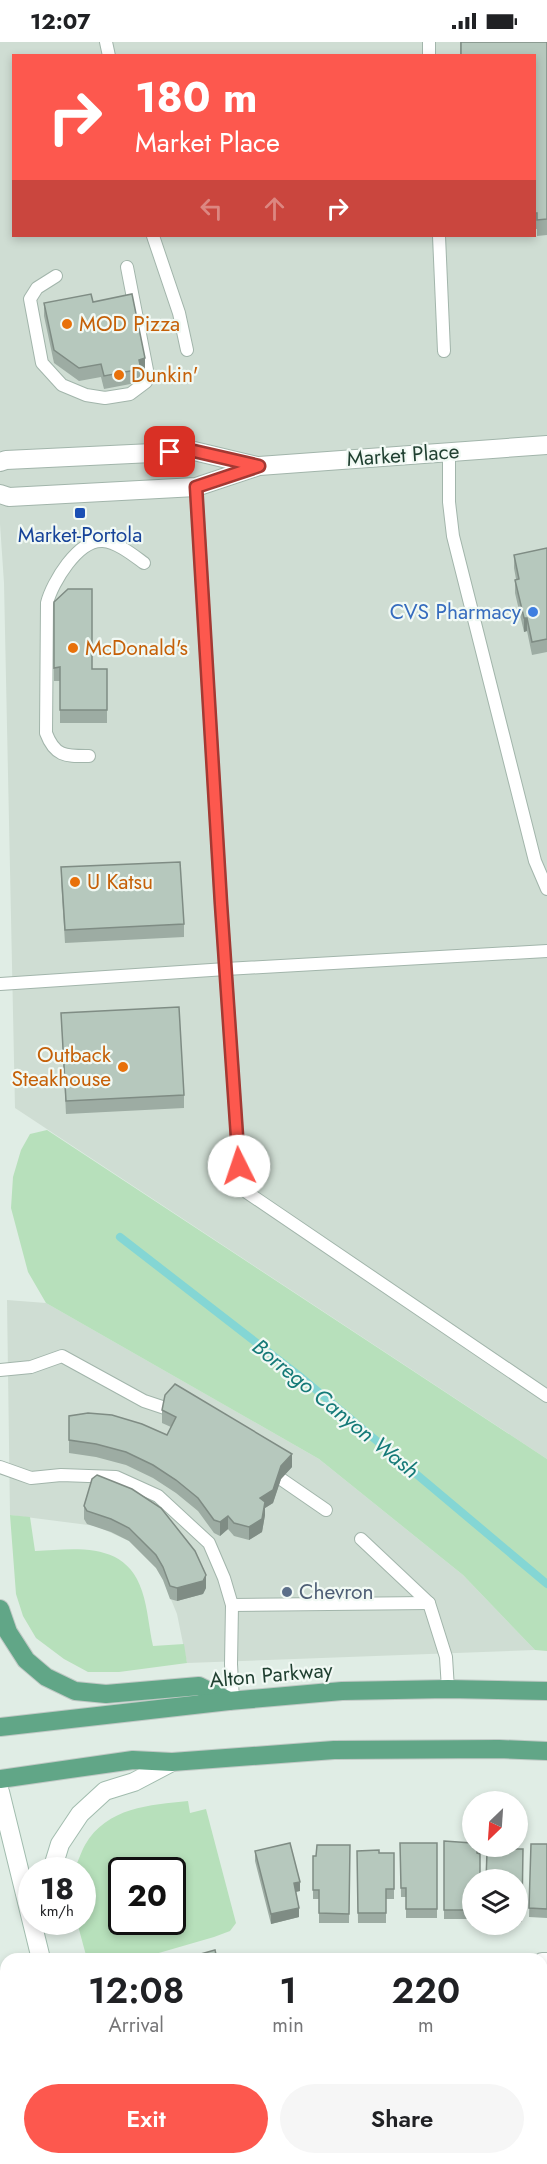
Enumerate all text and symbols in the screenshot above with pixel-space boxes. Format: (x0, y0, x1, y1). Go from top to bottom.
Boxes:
text: 12:07 (30, 5, 91, 37)
text: 180 m (135, 67, 258, 128)
icon: right (36, 78, 114, 156)
text: Market Place (135, 123, 280, 162)
icon: left (195, 192, 228, 225)
icon: ahead (258, 192, 291, 225)
icon: right (321, 192, 354, 225)
place label: MOD Pizza (79, 309, 180, 339)
marker: MOD Pizza (60, 317, 74, 331)
place label: Dunkin' (131, 360, 198, 390)
marker: Dunkin' (112, 368, 126, 382)
pin (144, 426, 195, 477)
icon: arrive (153, 435, 186, 468)
street label: Market Place (346, 436, 460, 474)
marker: Market-Portola (73, 506, 87, 520)
place label: Market-Portola (18, 520, 142, 550)
place label: CVS Pharmacy (390, 597, 522, 627)
marker: CVS Pharmacy (526, 605, 540, 619)
place label: McDonald's (85, 633, 188, 663)
marker: McDonald's (66, 641, 80, 655)
place label: U Katsu (87, 867, 153, 897)
marker: U Katsu (68, 875, 82, 889)
place label: Outback Steakhouse (12, 1040, 112, 1094)
marker: Outback Steakhouse (116, 1060, 130, 1074)
position arrow (207, 1134, 271, 1198)
water label: Borrego Canyon Wash (246, 1331, 426, 1485)
place label: Chevron (299, 1577, 374, 1607)
marker: Chevron (280, 1585, 294, 1599)
street label: Alton Parkway (208, 1655, 335, 1695)
north arrow (462, 1791, 528, 1857)
map controls (462, 1791, 528, 1935)
speed limit sign: 20 (108, 1857, 186, 1935)
text: 18 (40, 1867, 74, 1910)
button: layers (462, 1869, 528, 1935)
text: km/h (40, 1900, 74, 1922)
text: 12:08 (88, 1964, 184, 2016)
text: 1 (279, 1964, 297, 2016)
text: 220 (392, 1964, 460, 2016)
text: Arrival (109, 2011, 164, 2040)
text: min (272, 2011, 304, 2040)
text: m (418, 2011, 434, 2040)
button: Exit (24, 2084, 268, 2153)
button: Share (280, 2084, 524, 2153)

